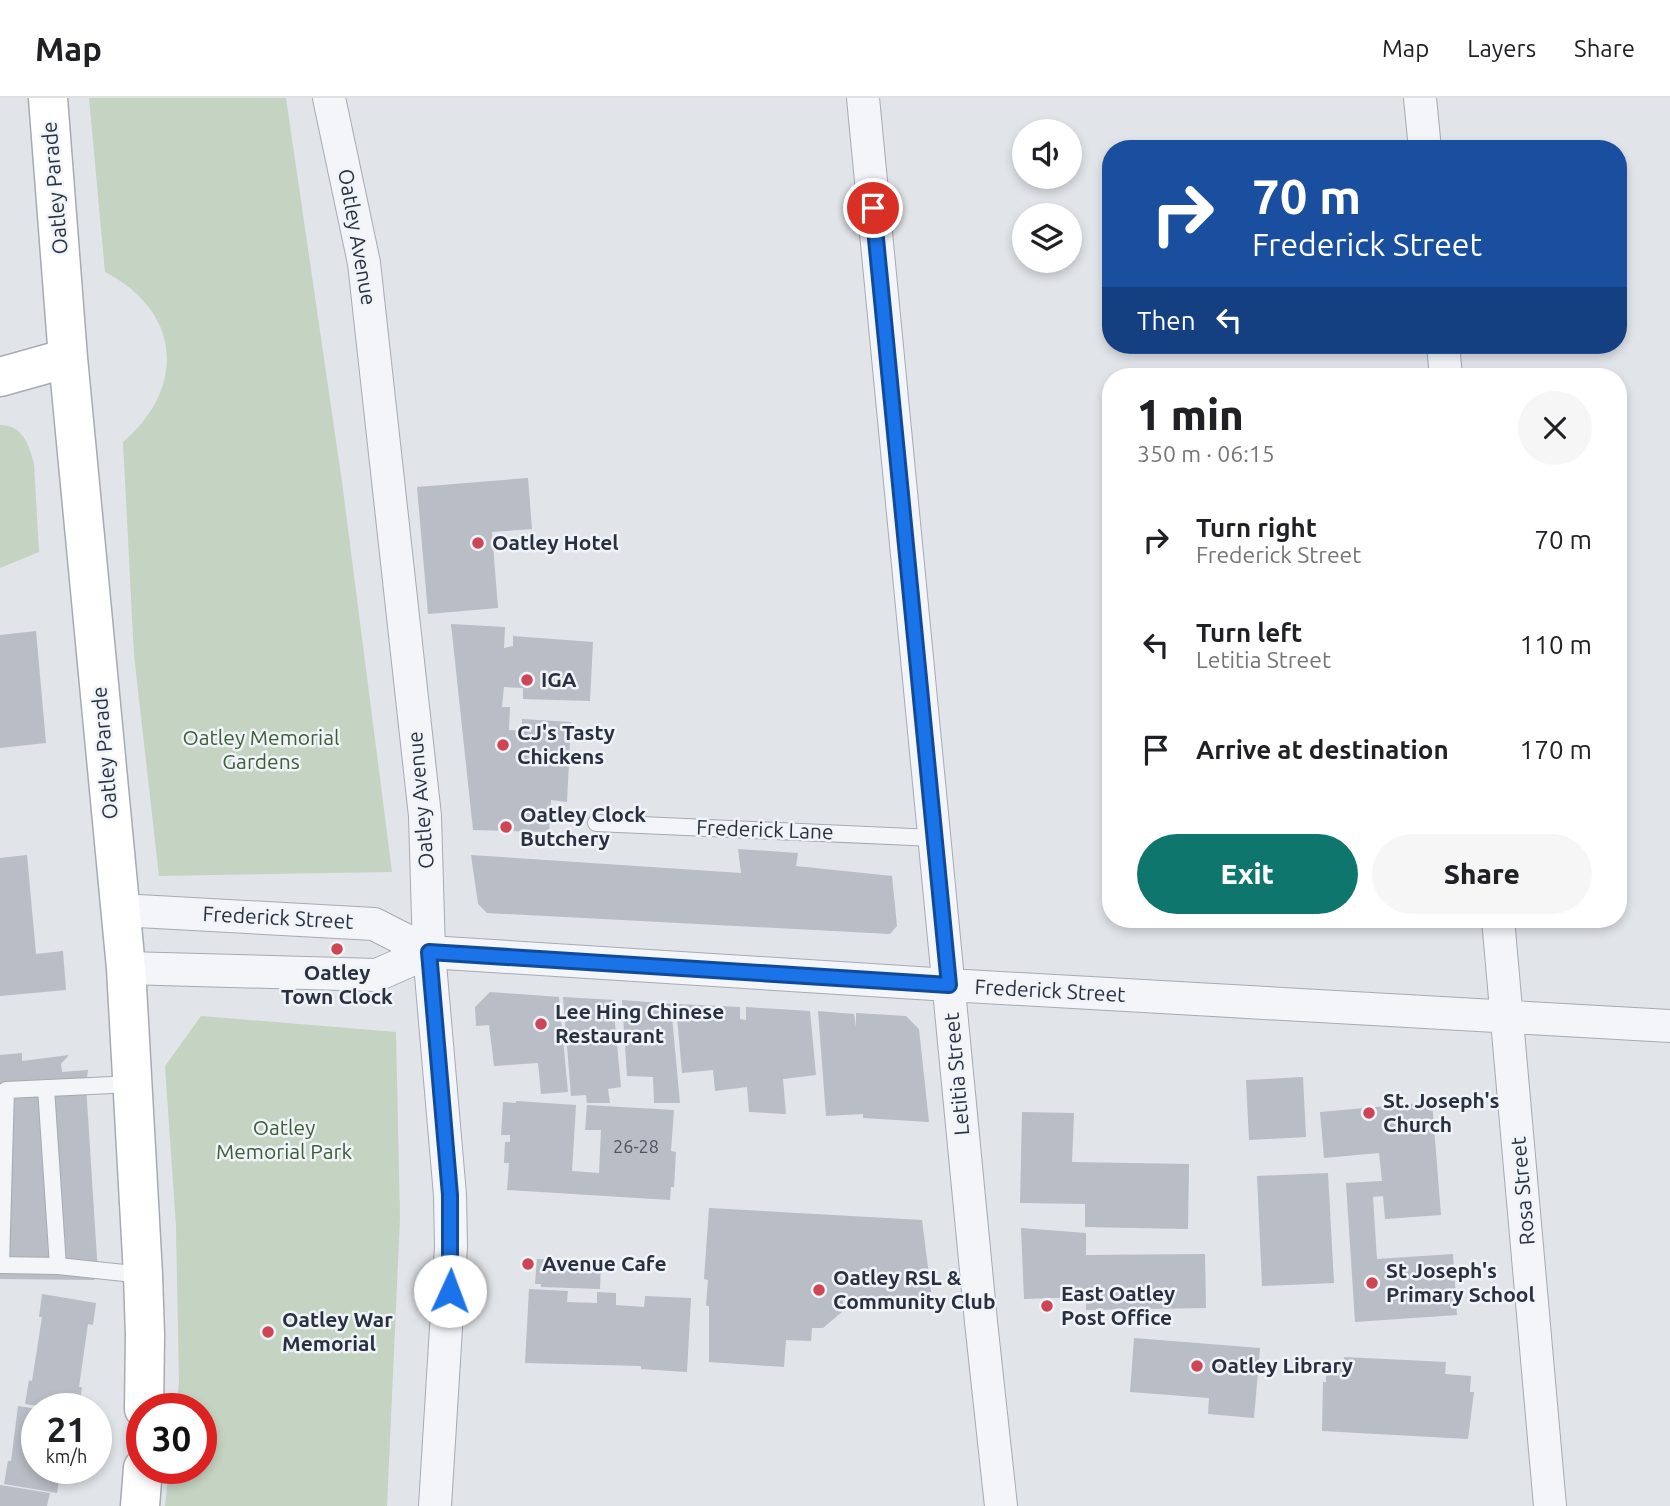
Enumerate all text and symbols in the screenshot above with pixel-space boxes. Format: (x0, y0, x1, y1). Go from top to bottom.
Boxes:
text: Map (35, 30, 102, 67)
text: Map (1382, 35, 1429, 62)
text: Layers (1467, 35, 1536, 62)
text: Share (1574, 35, 1635, 62)
map controls (1012, 119, 1082, 273)
button: sound (1012, 119, 1082, 189)
street label: Oatley Parade (36, 121, 72, 255)
street label: Oatley Avenue (334, 167, 382, 307)
icon: right (1137, 168, 1228, 259)
text: 70 m (1252, 168, 1361, 223)
pin (843, 178, 903, 238)
icon: arrive (854, 189, 892, 227)
button: layers (1012, 203, 1082, 273)
text: Frederick Street (1252, 226, 1482, 262)
icon: left (1210, 301, 1248, 339)
text: Then (1137, 306, 1196, 335)
text: 1 min (1137, 391, 1244, 438)
button: close (1518, 391, 1592, 465)
text: 350 m · 06:15 (1137, 441, 1275, 466)
text: Turn right (1196, 513, 1317, 542)
icon: right (1137, 521, 1175, 559)
text: 70 m (1534, 525, 1592, 554)
place label: Oatley Hotel (492, 530, 619, 554)
marker: Oatley Hotel (470, 535, 486, 551)
text: Frederick Street (1196, 542, 1361, 567)
text: Turn left (1196, 618, 1302, 647)
icon: left (1137, 626, 1175, 664)
text: 110 m (1520, 630, 1592, 659)
text: Letitia Street (1196, 647, 1331, 672)
place label: IGA (541, 667, 577, 691)
marker: IGA (519, 672, 535, 688)
street label: Oatley Parade (86, 686, 122, 820)
place label: CJ's Tasty Chickens (517, 720, 615, 768)
park label: Oatley Memorial Gardens (183, 725, 339, 773)
street label: Oatley Avenue (402, 730, 438, 870)
icon: arrive (1137, 731, 1175, 769)
text: Arrive at destination (1196, 735, 1449, 764)
text: 170 m (1520, 735, 1592, 764)
marker: CJ's Tasty Chickens (495, 737, 511, 753)
place label: Oatley Clock Butchery (520, 802, 646, 850)
street label: Frederick Lane (696, 815, 834, 843)
marker: Oatley Clock Butchery (498, 819, 514, 835)
button: Exit (1137, 834, 1358, 914)
button: Share (1372, 834, 1592, 914)
street label: Frederick Street (202, 901, 354, 933)
marker: Oatley Town Clock (329, 941, 345, 957)
place label: Oatley Town Clock (281, 960, 393, 1008)
street label: Frederick Street (974, 974, 1126, 1006)
place label: Lee Hing Chinese Restaurant (555, 999, 724, 1047)
street label: Letitia Street (939, 1012, 973, 1137)
marker: Lee Hing Chinese Restaurant (533, 1016, 549, 1032)
place label: St. Joseph's Church (1383, 1088, 1500, 1136)
marker: St. Joseph's Church (1361, 1105, 1377, 1121)
park label: Oatley Memorial Park (216, 1115, 352, 1163)
house number: 26-28 (613, 1136, 659, 1156)
street label: Rosa Street (1505, 1136, 1539, 1246)
place label: Avenue Cafe (542, 1251, 667, 1275)
position arrow (413, 1254, 487, 1328)
marker: Avenue Cafe (520, 1256, 536, 1272)
place label: St Joseph's Primary School (1386, 1258, 1535, 1306)
place label: Oatley RSL & Community Club (833, 1265, 995, 1313)
marker: St Joseph's Primary School (1364, 1275, 1380, 1291)
place label: East Oatley Post Office (1061, 1281, 1175, 1329)
marker: Oatley RSL & Community Club (811, 1282, 827, 1298)
marker: East Oatley Post Office (1039, 1298, 1055, 1314)
place label: Oatley War Memorial (282, 1307, 393, 1355)
marker: Oatley War Memorial (260, 1324, 276, 1340)
place label: Oatley Library (1211, 1353, 1353, 1377)
marker: Oatley Library (1189, 1358, 1205, 1374)
speed limit sign: 30 (126, 1393, 217, 1484)
text: 21 (47, 1409, 86, 1449)
text: km/h (46, 1446, 87, 1466)

